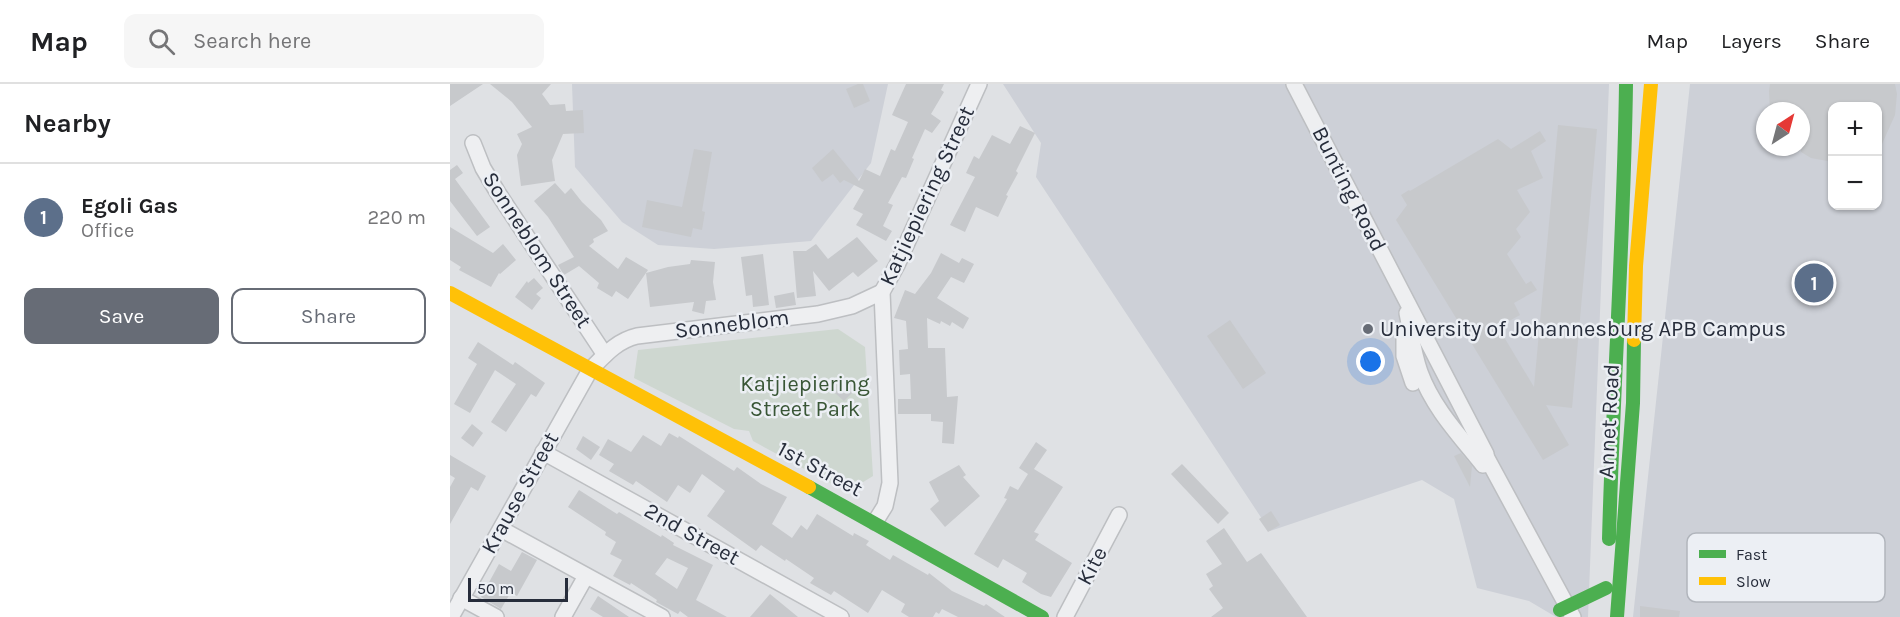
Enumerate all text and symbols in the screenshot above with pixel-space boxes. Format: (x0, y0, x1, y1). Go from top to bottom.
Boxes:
search box (124, 14, 544, 68)
text: Map (30, 25, 88, 58)
icon: search (145, 25, 178, 58)
text: Search here (193, 28, 311, 54)
text: Map (1646, 29, 1688, 53)
text: Layers (1721, 29, 1782, 53)
text: Share (1815, 29, 1870, 53)
street label: Katjiepiering Street (874, 102, 980, 290)
north arrow (1756, 102, 1810, 156)
map controls (1828, 102, 1882, 210)
button: + (1828, 102, 1882, 156)
text: Nearby (24, 108, 111, 139)
street label: Bunting Road (1306, 122, 1392, 256)
button: − (1828, 156, 1882, 210)
street label: Sonneblom Street (477, 167, 597, 333)
text: Egoli Gas (81, 193, 178, 219)
text: 1 (40, 206, 47, 229)
text: 220 m (367, 206, 426, 229)
text: Office (81, 219, 134, 242)
pin: 1 (1794, 260, 1834, 306)
button: Save (24, 288, 219, 344)
button: Share (231, 288, 426, 344)
street label: Sonneblom (673, 304, 791, 344)
place label: University of Johannesburg APB Campus (1380, 316, 1786, 342)
marker: University of Johannesburg APB Campus (1361, 322, 1375, 336)
your location (1356, 347, 1385, 376)
street label: Annet Road (1593, 363, 1625, 479)
park label: Katjiepiering Street Park (740, 371, 870, 422)
street label: Krause Street (476, 428, 564, 558)
street label: 1st Street (773, 436, 867, 502)
street label: 2nd Street (640, 497, 744, 571)
legend (1687, 533, 1885, 602)
street label: Kite (1071, 542, 1113, 590)
text: Fast (1736, 545, 1767, 564)
text: Slow (1736, 572, 1771, 591)
scale bar (468, 575, 568, 602)
text: 50 m (477, 579, 514, 598)

